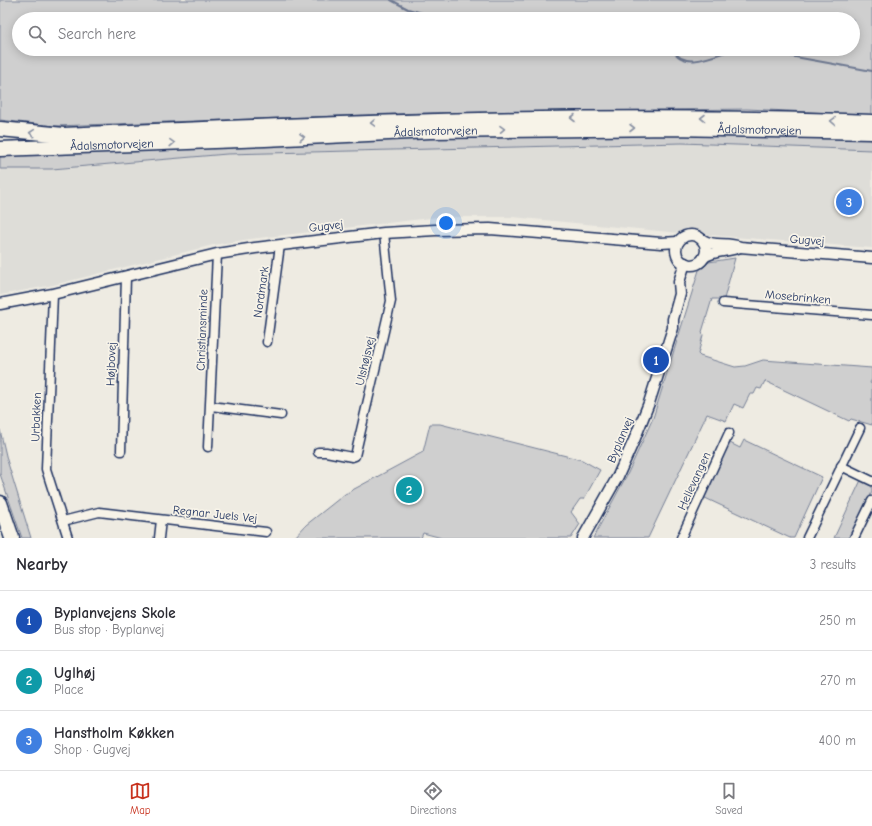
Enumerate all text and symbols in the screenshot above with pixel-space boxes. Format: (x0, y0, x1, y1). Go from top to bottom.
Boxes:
search box (12, 12, 860, 56)
icon: search (26, 23, 48, 45)
text: Search here (58, 25, 136, 43)
one-way arrow (570, 114, 576, 122)
one-way arrow (700, 114, 706, 122)
one-way arrow (830, 116, 836, 125)
one-way arrow (370, 119, 376, 128)
street label: Ådalsmotorvejen (717, 121, 802, 138)
street label: Ådalsmotorvejen (393, 123, 478, 140)
one-way arrow (629, 124, 635, 132)
one-way arrow (499, 125, 505, 134)
one-way arrow (29, 128, 35, 137)
one-way arrow (299, 133, 305, 142)
street label: Ådalsmotorvejen (70, 136, 154, 153)
one-way arrow (169, 138, 175, 147)
pin: 3 (836, 187, 862, 217)
your location (436, 213, 456, 233)
street label: Gugvej (308, 217, 344, 235)
street label: Gugvej (789, 232, 825, 248)
street label: Nordmark (250, 265, 272, 319)
street label: Mosebrinken (764, 287, 832, 307)
street label: Christiansminde (194, 289, 210, 371)
street label: Ulshøjsvej (353, 335, 377, 387)
street label: Højbovej (103, 342, 119, 386)
pin: 1 (643, 345, 669, 375)
street label: Urbakken (28, 392, 44, 442)
street label: Byplanvej (604, 415, 636, 465)
street label: Hellevangen (674, 450, 714, 512)
pin: 2 (396, 475, 422, 505)
street label: Regnar Juels Vej (172, 503, 258, 525)
text: Nearby (16, 555, 67, 574)
text: 3 results (810, 557, 856, 572)
text: Byplanvejens Skole (54, 604, 176, 622)
text: 1 (26, 613, 32, 628)
text: 250 m (819, 613, 856, 628)
text: Bus stop · Byplanvej (54, 622, 164, 637)
text: Uglhøj (54, 664, 95, 682)
text: 2 (26, 673, 32, 688)
text: 270 m (820, 673, 856, 688)
text: Place (54, 682, 84, 697)
text: Hanstholm Køkken (54, 724, 174, 742)
text: 3 (26, 733, 32, 748)
text: 400 m (819, 733, 856, 748)
text: Shop · Gugvej (54, 742, 131, 757)
tab: Map (129, 780, 151, 817)
tab: Directions (410, 780, 457, 817)
tab: Saved (715, 780, 743, 817)

